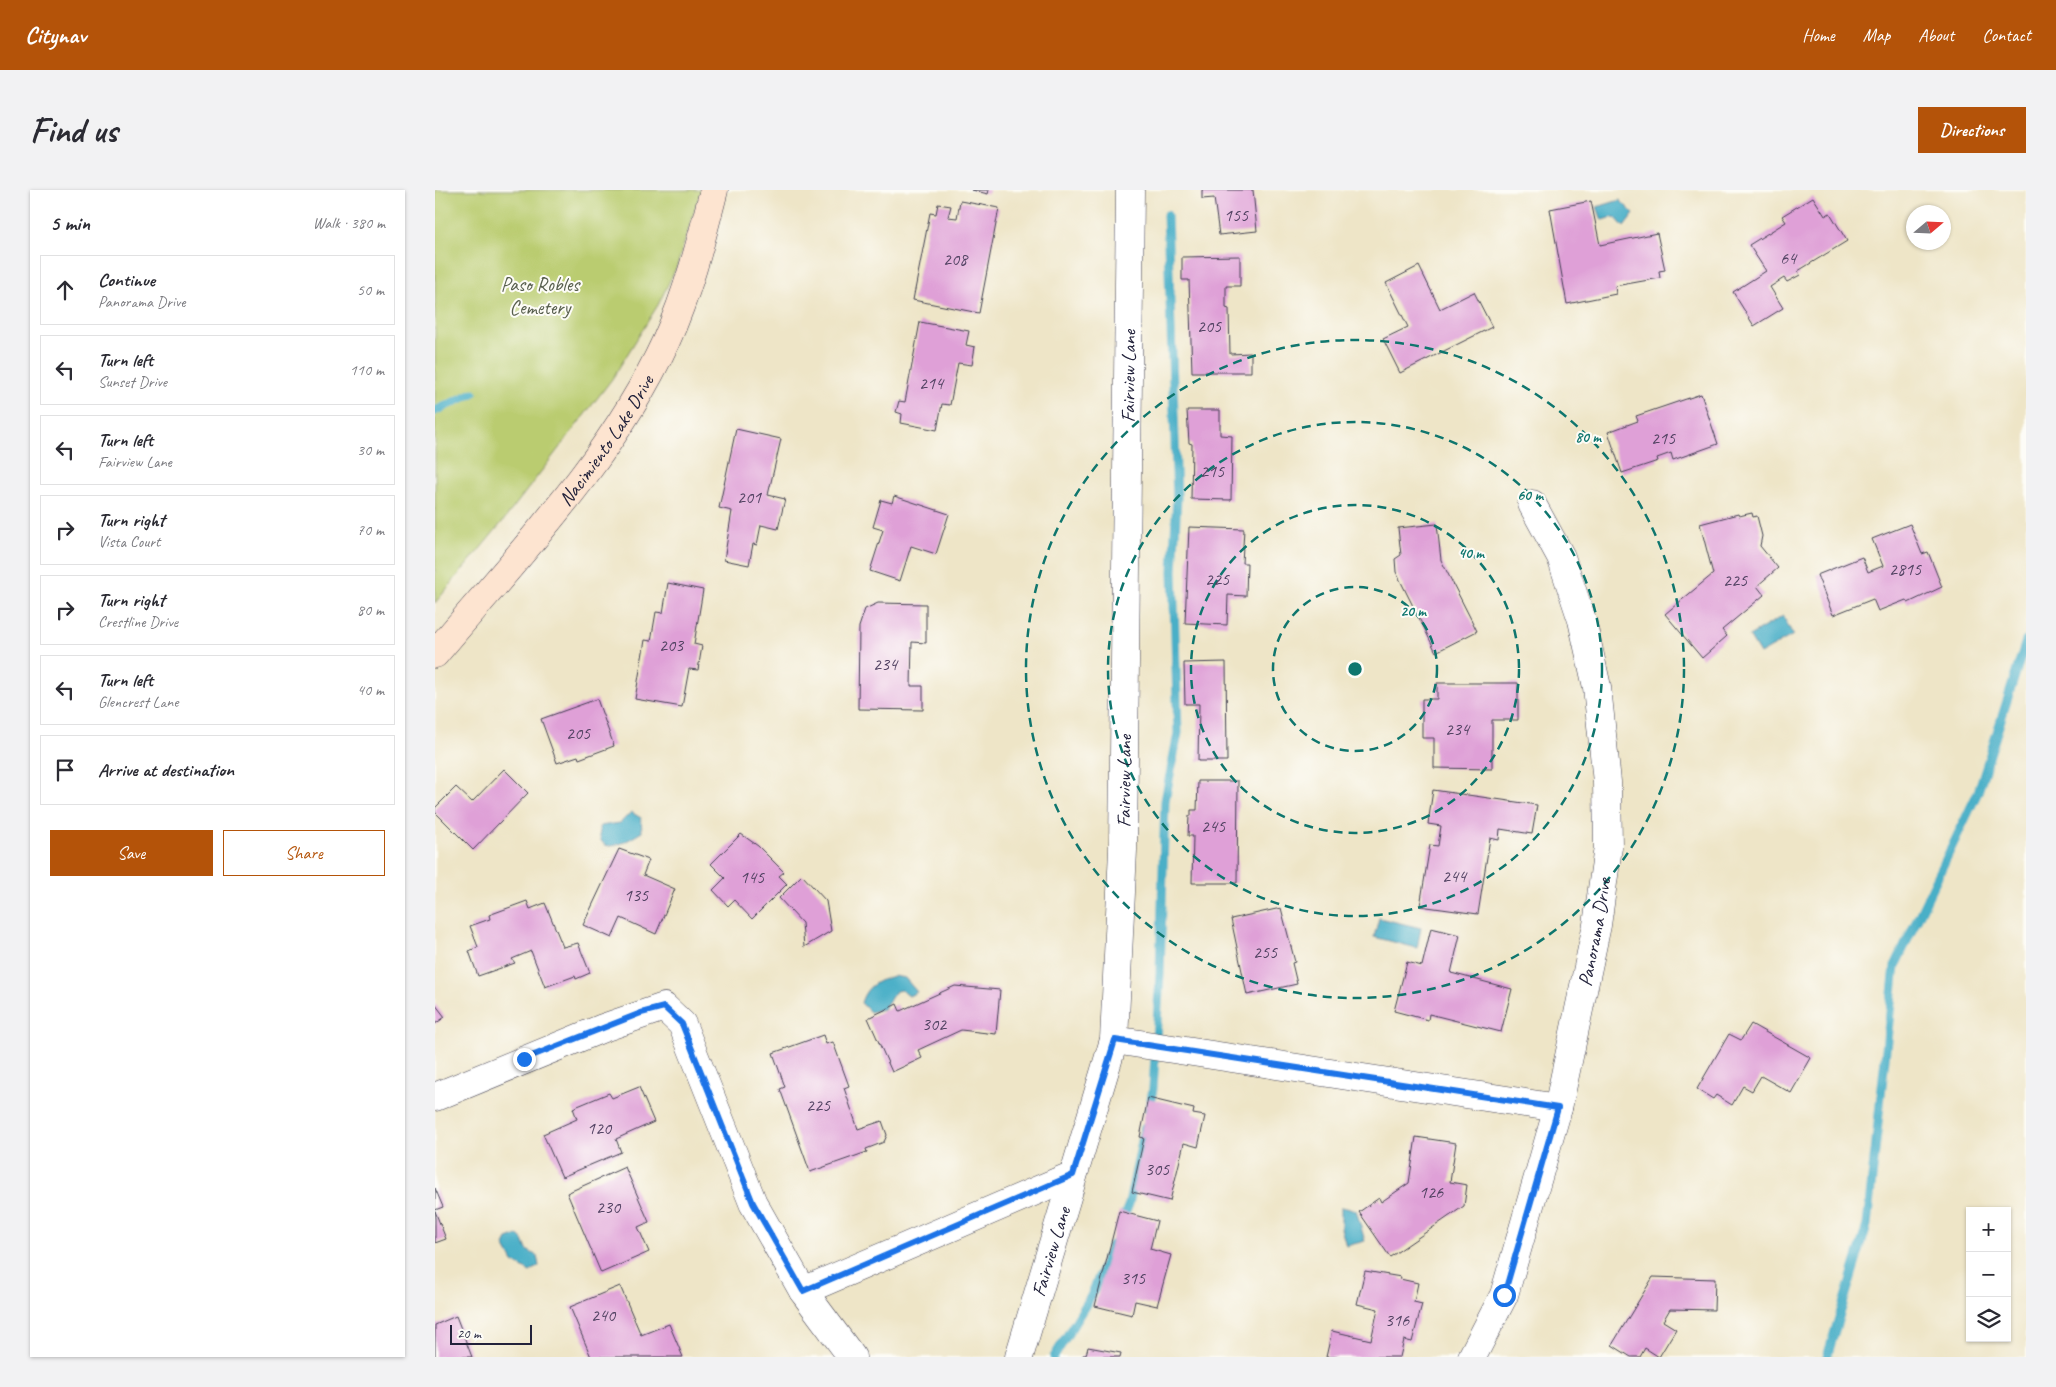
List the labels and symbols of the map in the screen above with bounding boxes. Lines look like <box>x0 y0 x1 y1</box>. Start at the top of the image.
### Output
house number: 155 <box>1224 204 1249 226</box>
north arrow <box>1906 205 1951 250</box>
house number: 64 <box>1780 247 1798 269</box>
house number: 208 <box>943 248 969 270</box>
park label: Paso Robles Cemetery <box>501 272 581 320</box>
house number: 205 <box>1197 315 1222 337</box>
street label: Fairview Lane <box>1115 328 1141 422</box>
street label: Nacimiento Lake Drive <box>553 369 660 511</box>
house number: 214 <box>919 372 945 394</box>
house number: 215 <box>1651 427 1676 449</box>
text: 80 m <box>1575 428 1602 447</box>
house number: 215 <box>1200 460 1225 482</box>
house number: 201 <box>737 486 762 508</box>
text: 60 m <box>1517 486 1544 505</box>
text: 40 m <box>1458 544 1485 563</box>
house number: 2815 <box>1889 558 1922 580</box>
house number: 225 <box>1205 568 1230 590</box>
house number: 225 <box>1723 569 1748 591</box>
text: 20 m <box>1400 602 1427 621</box>
house number: 203 <box>659 634 685 656</box>
house number: 234 <box>873 653 899 675</box>
centre of rings <box>1346 660 1364 678</box>
house number: 234 <box>1445 718 1471 740</box>
house number: 205 <box>566 722 591 744</box>
street label: Fairview Lane <box>1111 733 1137 827</box>
house number: 245 <box>1201 815 1226 837</box>
house number: 244 <box>1442 865 1468 887</box>
house number: 145 <box>740 866 765 888</box>
street label: Panorama Drive <box>1572 875 1616 988</box>
house number: 135 <box>624 884 649 906</box>
house number: 255 <box>1253 941 1278 963</box>
house number: 302 <box>922 1013 948 1035</box>
route end <box>513 1048 536 1071</box>
house number: 225 <box>806 1094 831 1116</box>
house number: 120 <box>587 1117 613 1139</box>
house number: 305 <box>1145 1158 1170 1180</box>
house number: 126 <box>1419 1181 1444 1203</box>
house number: 230 <box>596 1196 622 1218</box>
street label: Fairview Lane <box>1025 1202 1076 1299</box>
house number: 315 <box>1121 1267 1146 1289</box>
route start <box>1493 1284 1516 1307</box>
house number: 240 <box>591 1304 617 1326</box>
house number: 316 <box>1385 1309 1410 1331</box>
scale bar <box>450 1322 533 1345</box>

